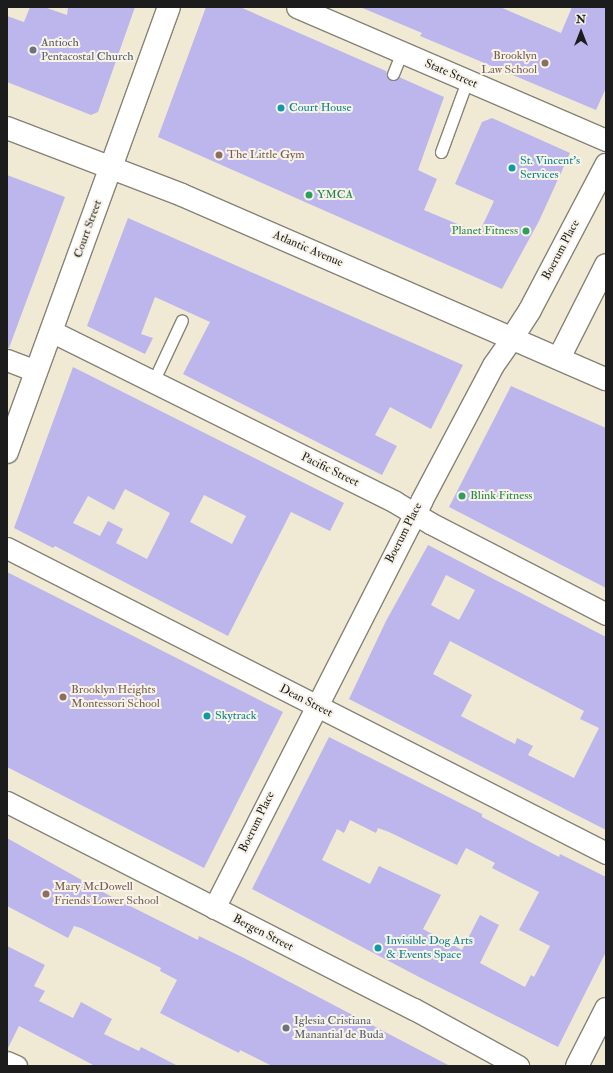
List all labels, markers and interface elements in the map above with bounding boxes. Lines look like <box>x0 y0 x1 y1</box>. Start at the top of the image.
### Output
north arrow <box>561 12 601 52</box>
text: N <box>576 13 586 26</box>
place label: Antioch Pentacostal Church <box>41 36 134 64</box>
marker: Antioch Pentacostal Church <box>28 45 38 55</box>
place label: Brooklyn Law School <box>481 49 537 77</box>
street label: State Street <box>422 56 480 92</box>
marker: Brooklyn Law School <box>540 58 550 68</box>
place label: Court House <box>289 101 351 115</box>
marker: Court House <box>276 103 286 113</box>
place label: The Little Gym <box>227 148 305 162</box>
marker: The Little Gym <box>214 150 224 160</box>
place label: St. Vincent's Services <box>520 154 580 182</box>
marker: St. Vincent's Services <box>507 163 517 173</box>
place label: YMCA <box>317 188 353 202</box>
marker: YMCA <box>304 190 314 200</box>
street label: Court Street <box>71 198 105 260</box>
street label: Boerum Place <box>539 217 583 283</box>
place label: Planet Fitness <box>451 224 518 238</box>
marker: Planet Fitness <box>521 226 531 236</box>
street label: Atlantic Avenue <box>271 228 345 270</box>
street label: Pacific Street <box>299 450 361 490</box>
place label: Blink Fitness <box>470 489 532 503</box>
marker: Blink Fitness <box>457 491 467 501</box>
street label: Boerum Place <box>383 500 425 566</box>
street label: Dean Street <box>277 682 335 720</box>
place label: Brooklyn Heights Montessori School <box>71 683 160 711</box>
marker: Brooklyn Heights Montessori School <box>58 692 68 702</box>
place label: Skytrack <box>215 709 257 723</box>
marker: Skytrack <box>202 711 212 721</box>
street label: Boerum Place <box>236 789 278 855</box>
place label: Mary McDowell Friends Lower School <box>54 880 159 908</box>
marker: Mary McDowell Friends Lower School <box>41 889 51 899</box>
street label: Bergen Street <box>230 912 296 954</box>
place label: Invisible Dog Arts & Events Space <box>386 934 473 962</box>
marker: Invisible Dog Arts & Events Space <box>373 943 383 953</box>
place label: Iglesia Cristiana Manantial de Buda <box>294 1014 384 1042</box>
marker: Iglesia Cristiana Manantial de Buda <box>281 1023 291 1033</box>

